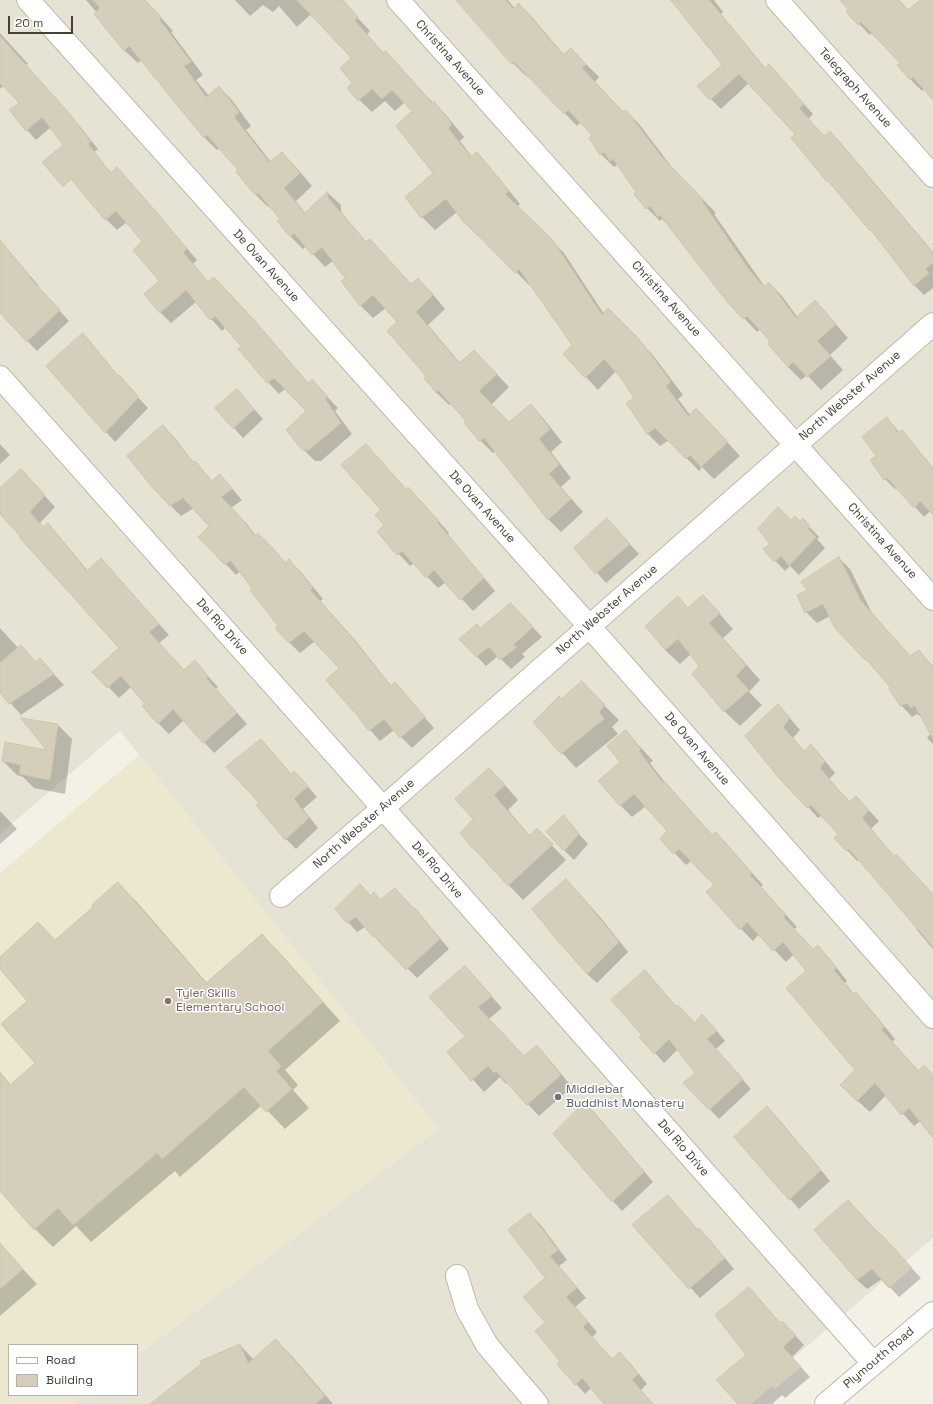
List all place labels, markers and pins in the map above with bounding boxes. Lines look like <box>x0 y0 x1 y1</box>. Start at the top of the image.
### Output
place label: Tyler Skills Elementary School <box>176 987 284 1015</box>
marker: Tyler Skills Elementary School <box>163 996 173 1006</box>
place label: Middlebar Buddhist Monastery <box>566 1083 684 1111</box>
marker: Middlebar Buddhist Monastery <box>553 1092 563 1102</box>

